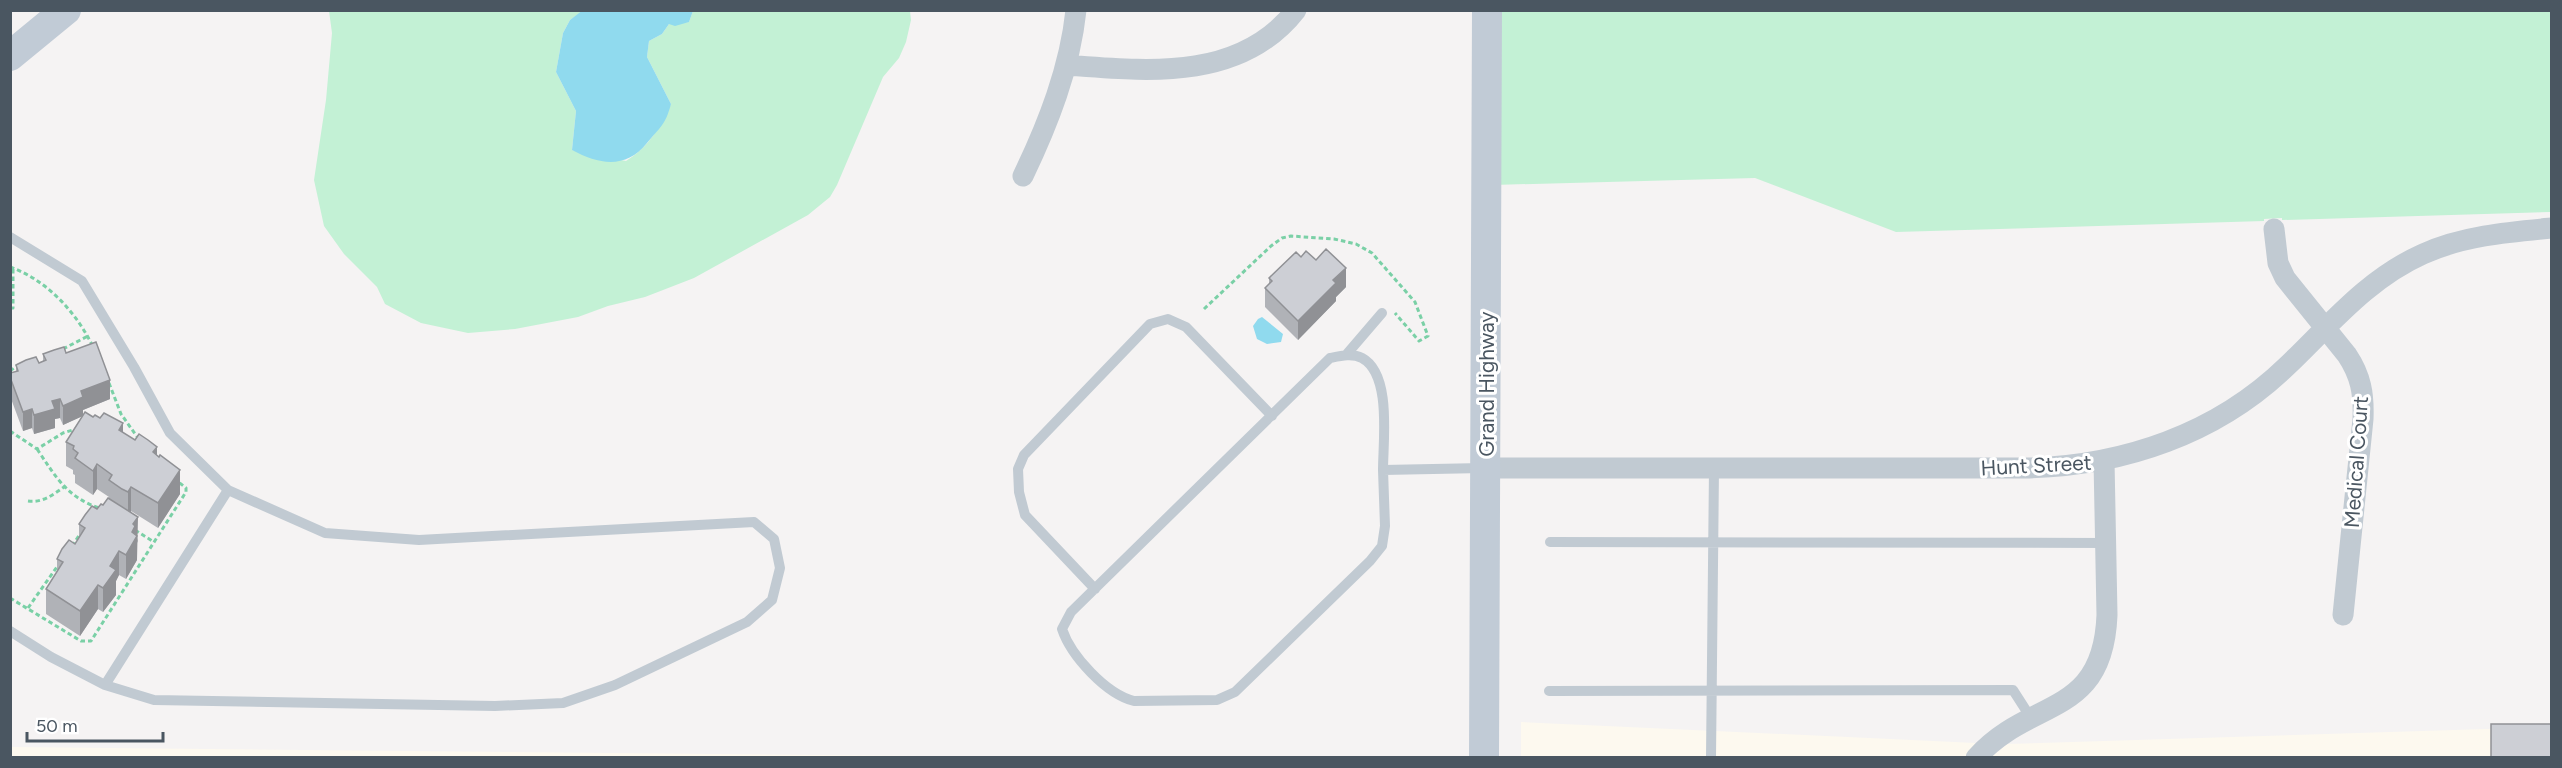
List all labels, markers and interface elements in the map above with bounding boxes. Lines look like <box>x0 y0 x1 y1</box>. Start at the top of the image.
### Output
street label: Grand Highway <box>1474 311 1499 457</box>
street label: Medical Court <box>2339 395 2373 529</box>
street label: Hunt Street <box>1980 450 2092 480</box>
scale bar <box>27 705 164 743</box>
text: 50 m <box>36 715 78 737</box>

